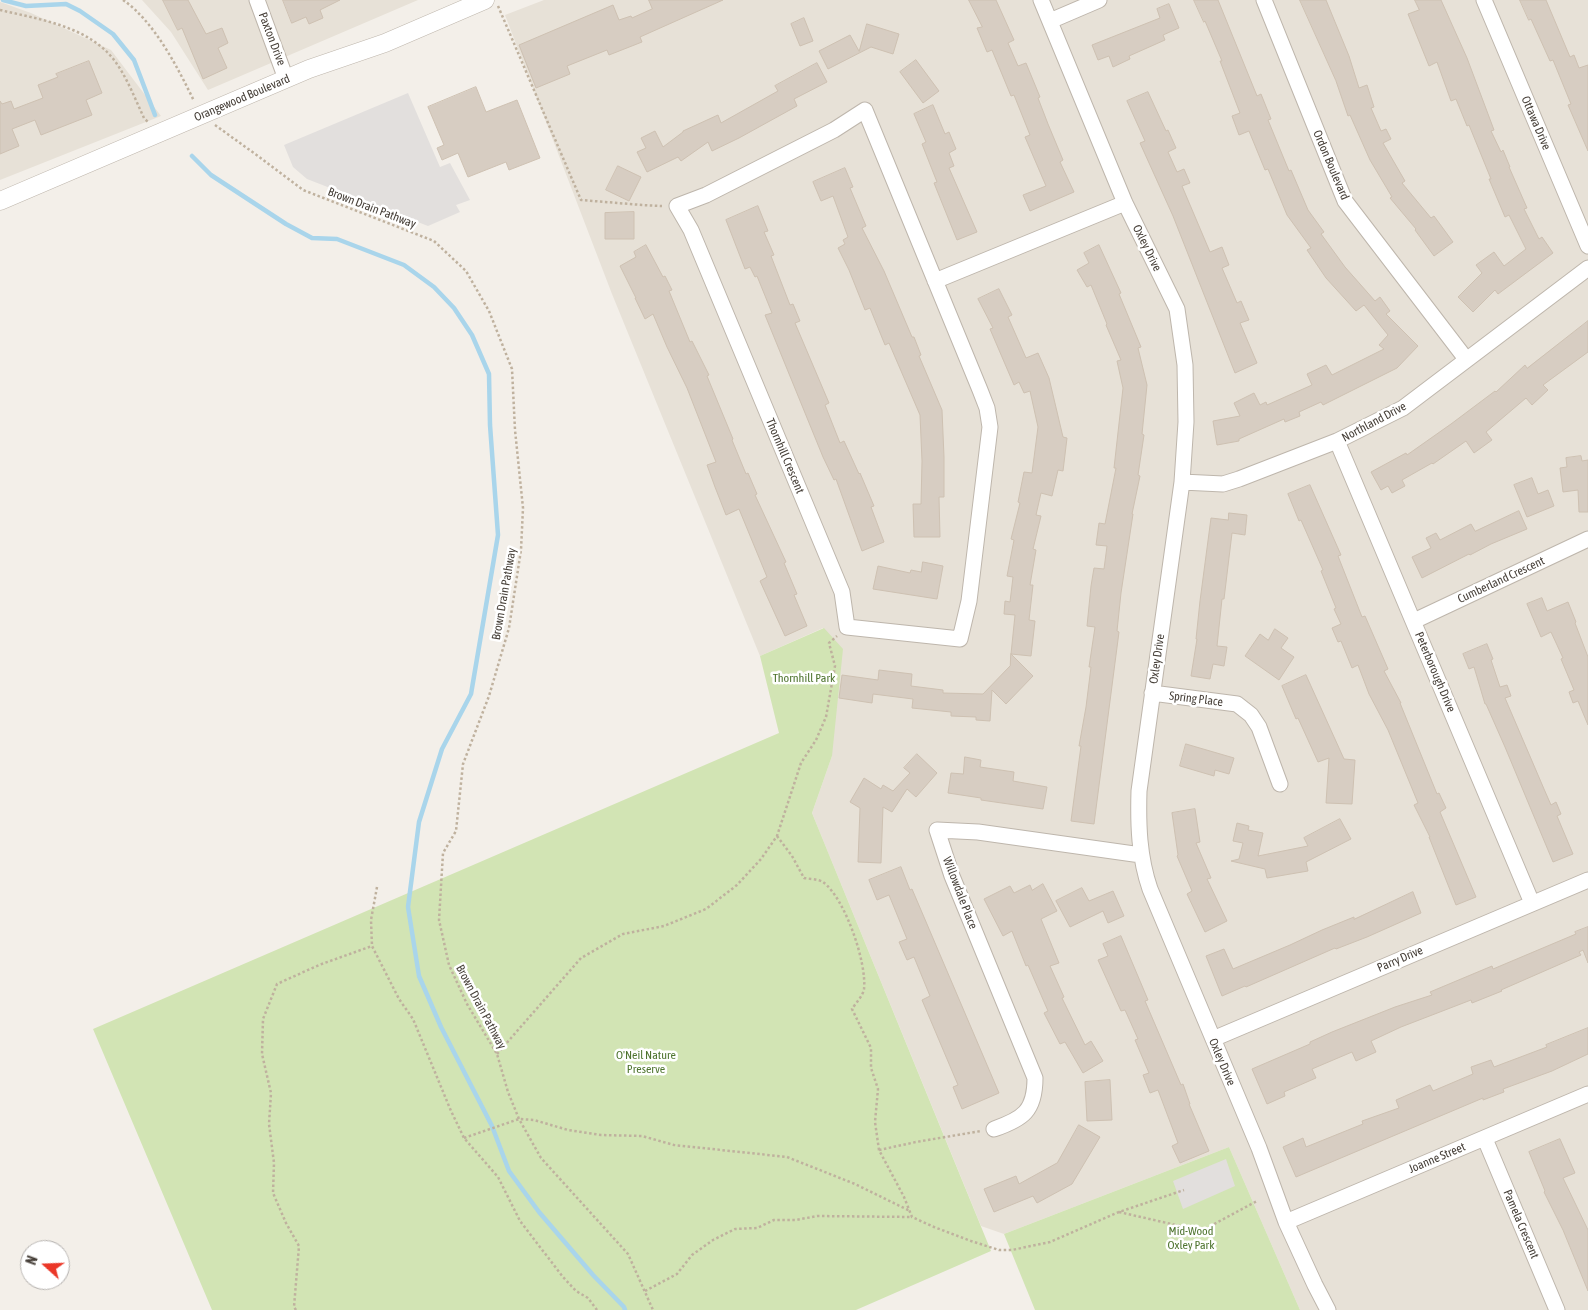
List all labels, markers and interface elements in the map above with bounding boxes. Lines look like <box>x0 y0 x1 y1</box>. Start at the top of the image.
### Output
street label: Paxton Drive <box>255 10 289 68</box>
street label: Orangewood Boulevard <box>192 71 292 125</box>
street label: Ottawa Drive <box>1518 94 1554 152</box>
street label: Ordon Boulevard <box>1310 128 1352 202</box>
street label: Brown Drain Pathway <box>326 185 418 231</box>
street label: Oxley Drive <box>1130 222 1164 274</box>
street label: Northland Drive <box>1339 399 1409 445</box>
street label: Thornhill Crescent <box>763 416 807 496</box>
street label: Brown Drain Pathway <box>489 547 519 641</box>
street label: Cumberland Crescent <box>1455 554 1547 606</box>
street label: Peterborough Drive <box>1412 630 1458 714</box>
street label: Oxley Drive <box>1146 633 1168 685</box>
park label: Thornhill Park <box>773 671 835 685</box>
street label: Spring Place <box>1168 689 1224 709</box>
street label: Willowdale Place <box>940 855 980 931</box>
street label: Parry Drive <box>1375 943 1425 975</box>
street label: Brown Drain Pathway <box>453 962 509 1052</box>
street label: Oxley Drive <box>1206 1036 1238 1088</box>
park label: O'Neil Nature Preserve <box>616 1048 676 1076</box>
street label: Joanne Street <box>1407 1140 1467 1176</box>
street label: Pamela Crescent <box>1500 1187 1542 1261</box>
park label: Mid-Wood Oxley Park <box>1168 1224 1214 1252</box>
north arrow <box>20 1240 70 1290</box>
text: N <box>23 1254 41 1267</box>

